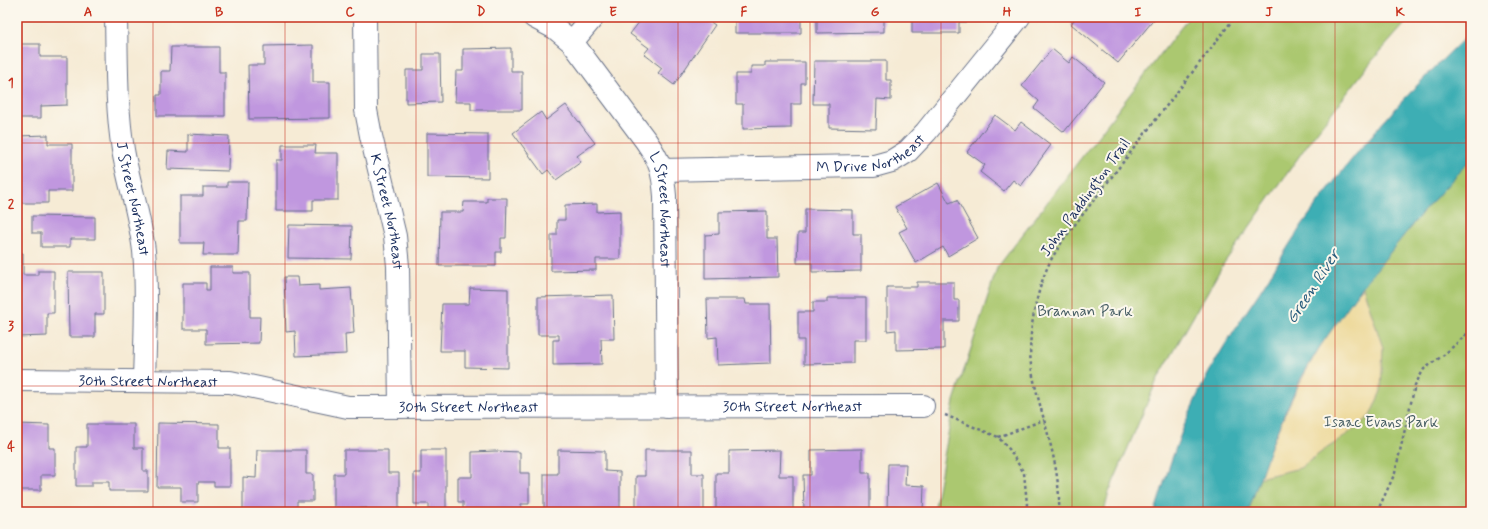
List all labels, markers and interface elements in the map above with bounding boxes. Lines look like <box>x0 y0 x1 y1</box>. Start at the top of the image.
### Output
text: A <box>84 4 92 21</box>
text: B <box>215 4 224 21</box>
text: C <box>345 4 355 21</box>
text: D <box>477 4 486 21</box>
text: E <box>609 4 617 21</box>
text: F <box>741 4 748 21</box>
text: G <box>871 4 880 21</box>
text: H <box>1003 4 1012 21</box>
text: I <box>1135 4 1142 21</box>
text: J <box>1265 4 1273 21</box>
text: K <box>1395 4 1405 21</box>
text: 1 <box>8 75 14 92</box>
street label: M Drive Northeast <box>816 130 930 178</box>
street label: John Paddington Trail <box>1036 134 1136 261</box>
street label: J Street Northeast <box>111 140 154 258</box>
street label: L Street Northeast <box>644 149 675 268</box>
street label: K Street Northeast <box>365 152 407 271</box>
text: 2 <box>8 196 15 213</box>
water label: Green River <box>1282 244 1346 328</box>
park label: Brannan Park <box>1037 302 1133 322</box>
text: 3 <box>8 318 14 335</box>
street label: 30th Street Northeast <box>78 372 219 393</box>
street label: 30th Street Northeast <box>723 397 863 417</box>
street label: 30th Street Northeast <box>399 398 539 418</box>
park label: Isaac Evans Park <box>1324 413 1439 433</box>
text: 4 <box>7 439 15 456</box>

